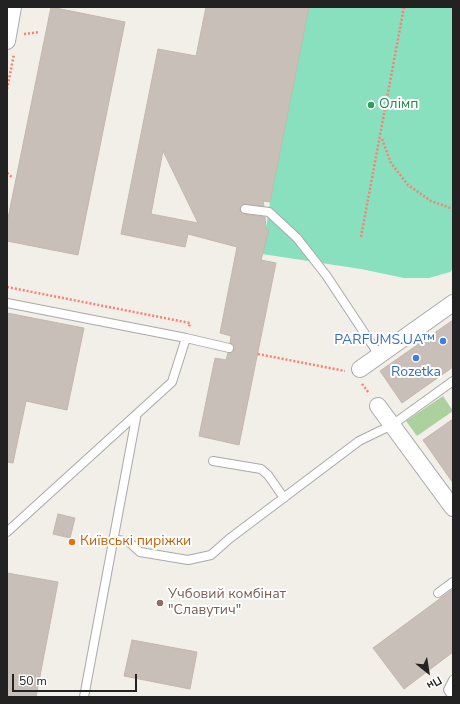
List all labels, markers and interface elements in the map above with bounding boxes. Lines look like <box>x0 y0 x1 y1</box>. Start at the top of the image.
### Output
place label: Олімп <box>379 97 418 113</box>
marker: Олімп <box>366 100 376 110</box>
place label: PARFUMS.UA™ <box>334 333 435 349</box>
marker: PARFUMS.UA™ <box>438 336 448 346</box>
marker: Rozetka <box>411 353 421 363</box>
place label: Rozetka <box>391 365 441 381</box>
place label: Київські пиріжки <box>80 534 191 550</box>
marker: Київські пиріжки <box>67 537 77 547</box>
place label: Учбовий комбінат "Славутич" <box>168 587 286 620</box>
marker: Учбовий комбінат "Славутич" <box>155 598 165 608</box>
north arrow <box>408 652 448 692</box>
scale bar <box>14 666 139 692</box>
text: 50 m <box>19 673 47 689</box>
text: Пн <box>424 673 445 693</box>

